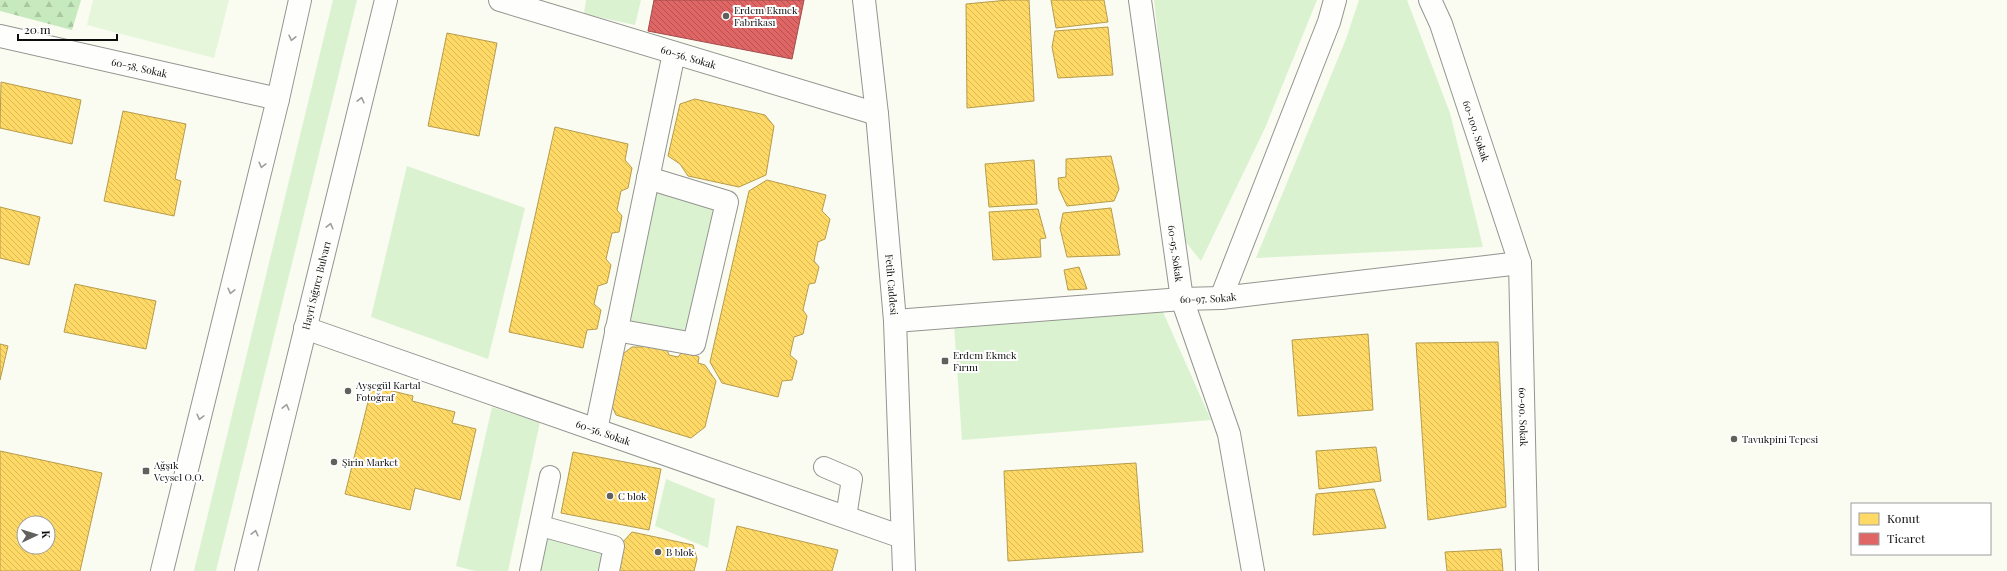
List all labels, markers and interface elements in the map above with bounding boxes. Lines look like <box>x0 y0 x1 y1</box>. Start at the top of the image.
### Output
place label: Erdem Ekmek Fabrikası <box>734 3 798 29</box>
marker: Erdem Ekmek Fabrikası <box>721 11 731 21</box>
scale bar <box>18 16 117 42</box>
text: 20 m <box>24 21 51 37</box>
one-way arrow <box>288 35 296 41</box>
street label: 60-56. Sokak <box>659 42 718 72</box>
street label: 60-58. Sokak <box>110 54 169 81</box>
one-way arrow <box>357 97 365 103</box>
street label: 60-100. Sokak <box>1460 99 1493 164</box>
one-way arrow <box>258 161 267 168</box>
one-way arrow <box>326 223 334 229</box>
street label: 60-95. Sokak <box>1165 224 1187 283</box>
street label: Hayri Sığırcı Bulvarı <box>298 240 334 331</box>
street label: Fetih Caddesi <box>882 253 901 316</box>
one-way arrow <box>227 287 236 294</box>
street label: 60-97. Sokak <box>1180 289 1238 306</box>
place label: Erdem Ekmek Fırını <box>953 348 1017 374</box>
marker: Erdem Ekmek Fırını <box>940 356 950 366</box>
place label: Ayşegül Kartal Fotoğraf <box>355 378 421 404</box>
marker: Ayşegül Kartal Fotoğraf <box>343 386 353 396</box>
street label: 60-90. Sokak <box>1516 387 1531 447</box>
one-way arrow <box>281 404 290 411</box>
one-way arrow <box>196 413 205 420</box>
street label: 60-56. Sokak <box>574 416 633 449</box>
place label: Tavukpini Tepesi <box>1742 432 1818 446</box>
marker: Tavukpini Tepesi <box>1729 434 1739 444</box>
place label: Şirin Market <box>342 455 398 469</box>
marker: Şirin Market <box>329 457 339 467</box>
place label: Ağşık Veysel O.O. <box>153 458 204 484</box>
marker: Ağşık Veysel O.O. <box>141 466 151 476</box>
place label: C blok <box>618 489 647 503</box>
marker: C blok <box>605 491 615 501</box>
legend <box>1851 503 1991 555</box>
text: Konut <box>1887 510 1921 526</box>
north arrow <box>16 515 56 555</box>
text: K <box>39 530 54 539</box>
one-way arrow <box>250 530 259 537</box>
text: Ticaret <box>1887 530 1926 546</box>
place label: B blok <box>666 545 694 559</box>
marker: B blok <box>653 547 663 557</box>

